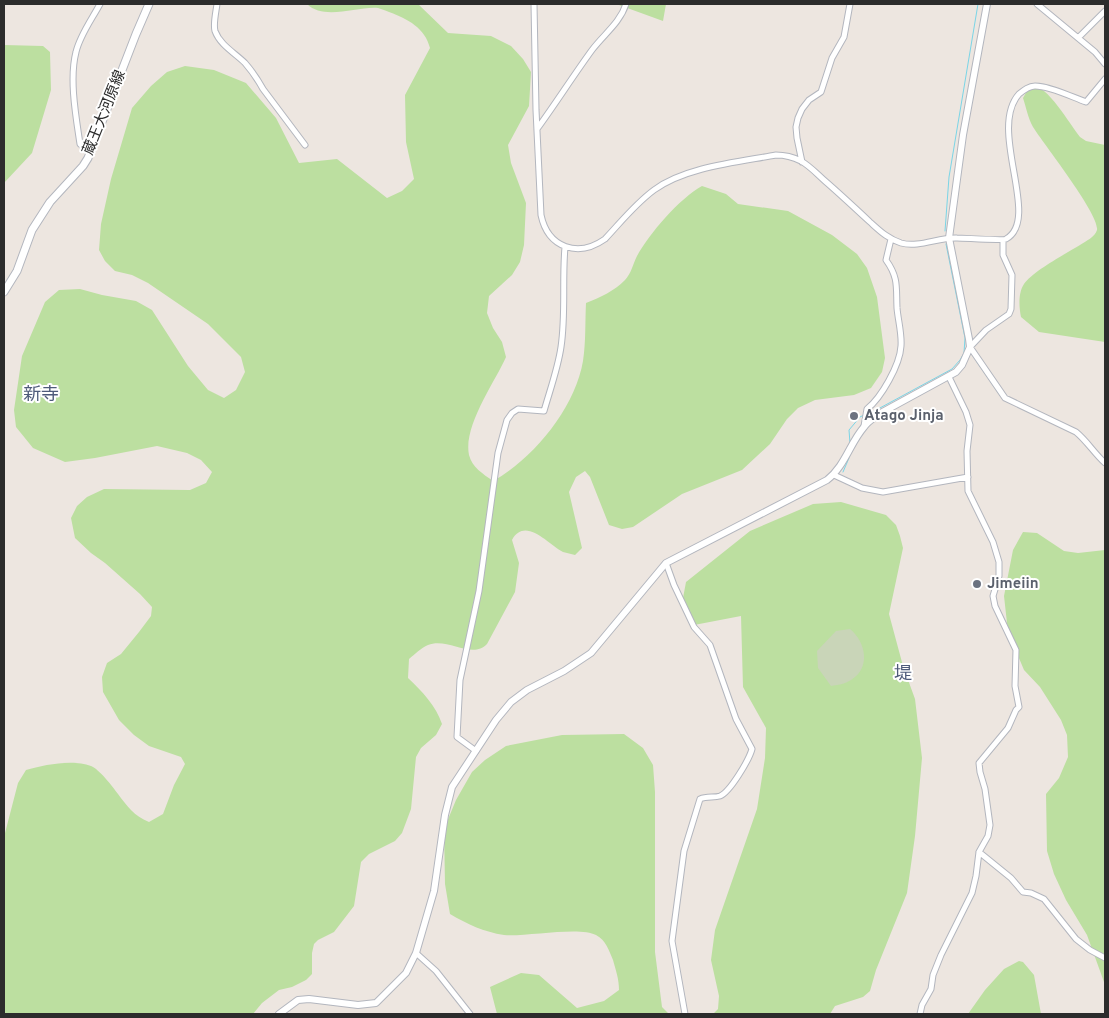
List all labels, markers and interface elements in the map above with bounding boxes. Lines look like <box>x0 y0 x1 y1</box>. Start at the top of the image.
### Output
street label: 蔵王大河原線 <box>79 68 131 158</box>
district label: 新寺 <box>23 384 59 407</box>
place label: Atago Jinja <box>864 407 944 426</box>
marker: Atago Jinja <box>848 410 860 422</box>
place label: Jimeiin <box>987 575 1039 594</box>
marker: Jimeiin <box>971 578 983 590</box>
district label: 堤 <box>894 663 912 686</box>

